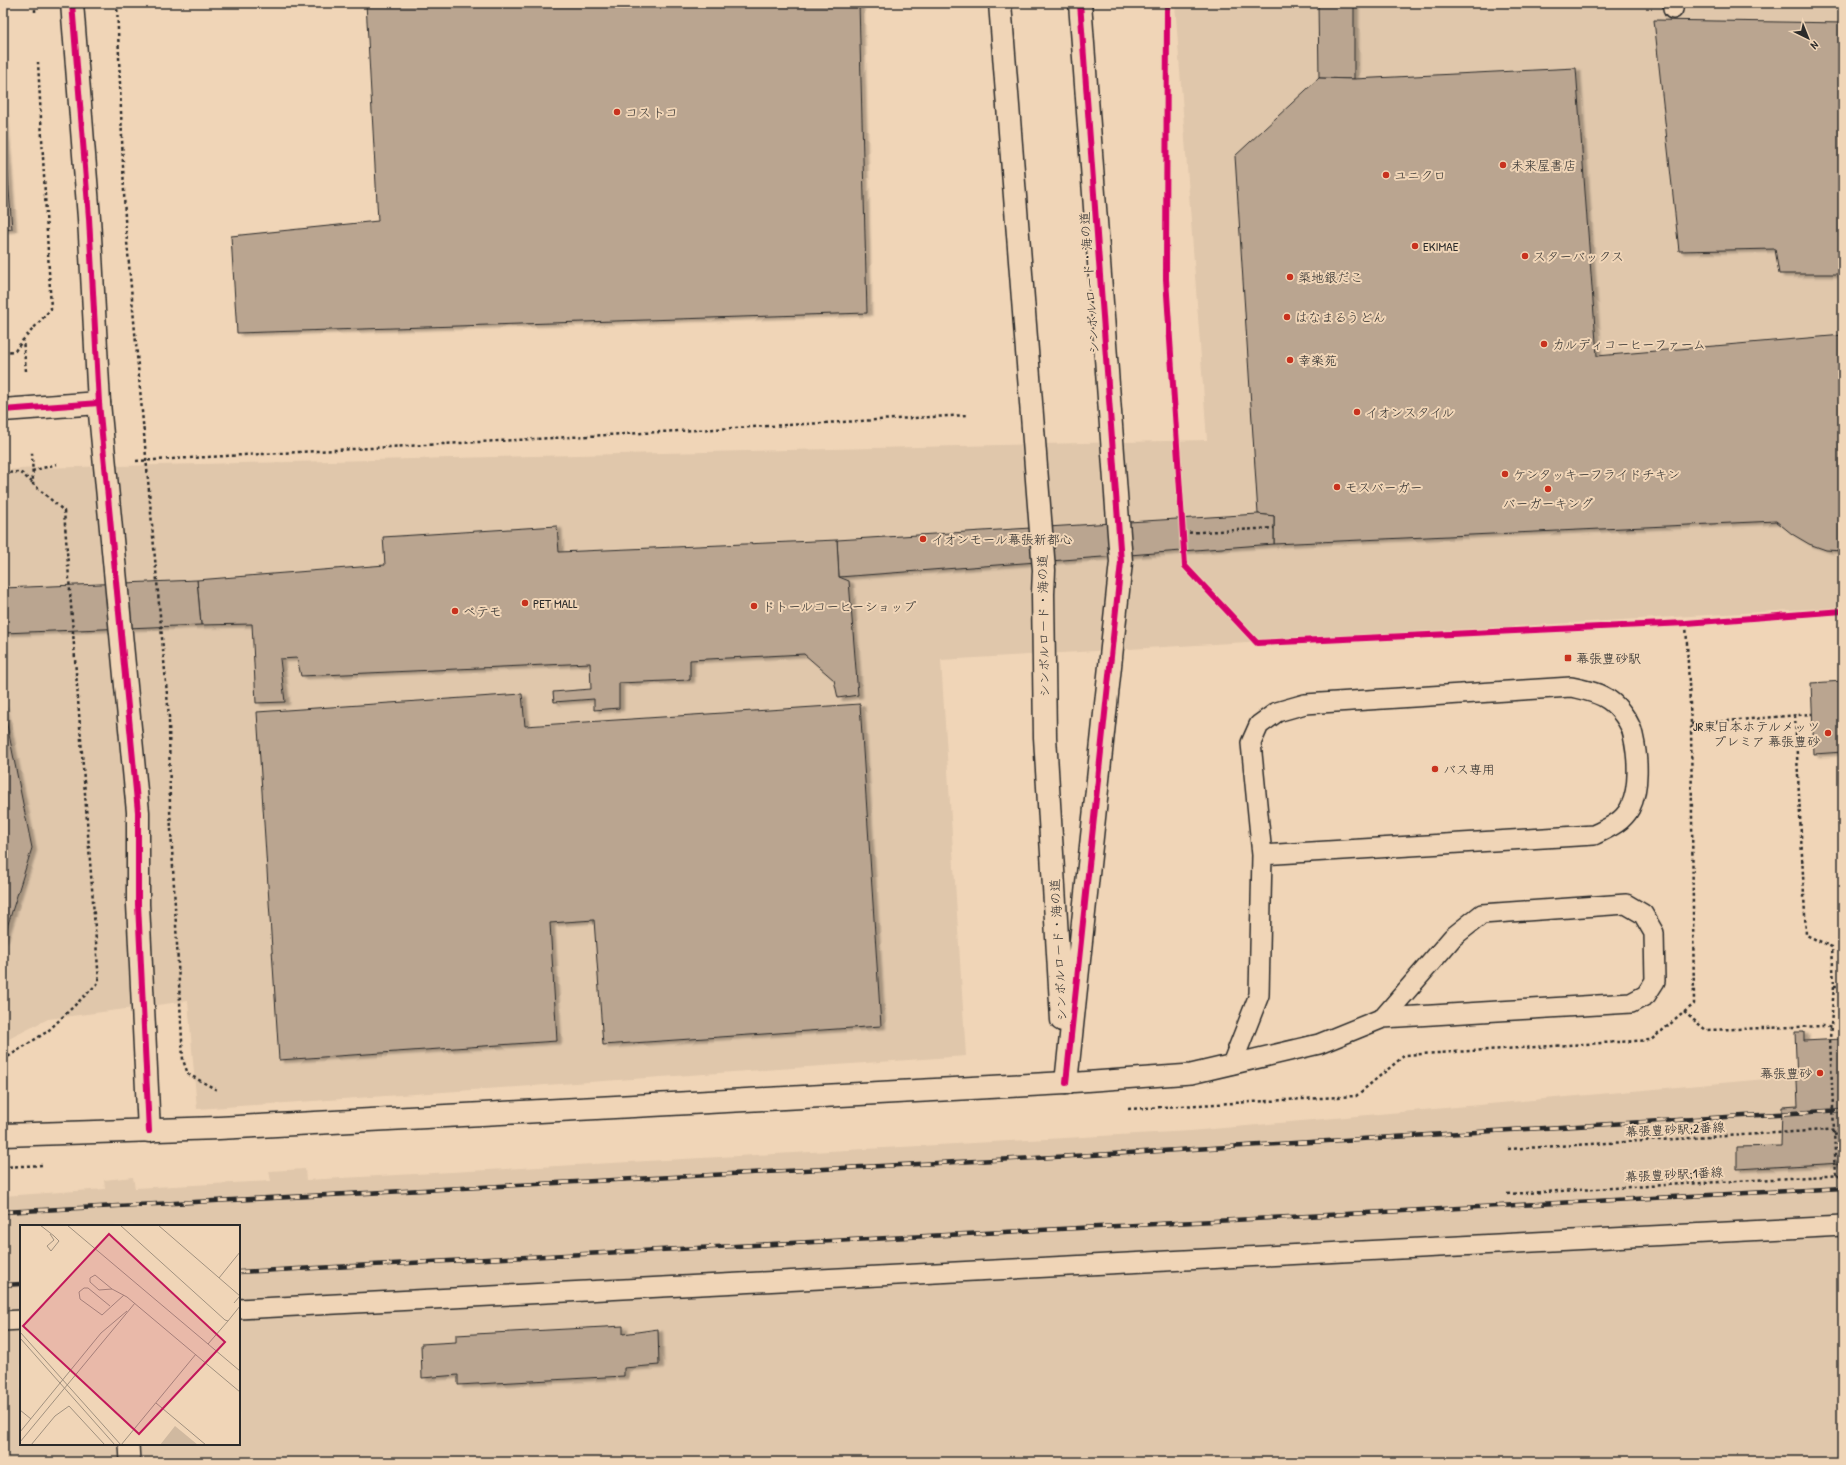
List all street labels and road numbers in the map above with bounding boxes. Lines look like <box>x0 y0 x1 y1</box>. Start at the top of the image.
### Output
street label: シンボルロード・海の道 <box>1075 211 1103 355</box>
street label: シンボルロード・海の道 <box>1033 554 1053 698</box>
street label: シンボルロード・海の道 <box>1045 878 1071 1022</box>
street label: 幕張豊砂駅;2番線 <box>1625 1117 1726 1141</box>
street label: 幕張豊砂駅;1番線 <box>1624 1162 1725 1186</box>

